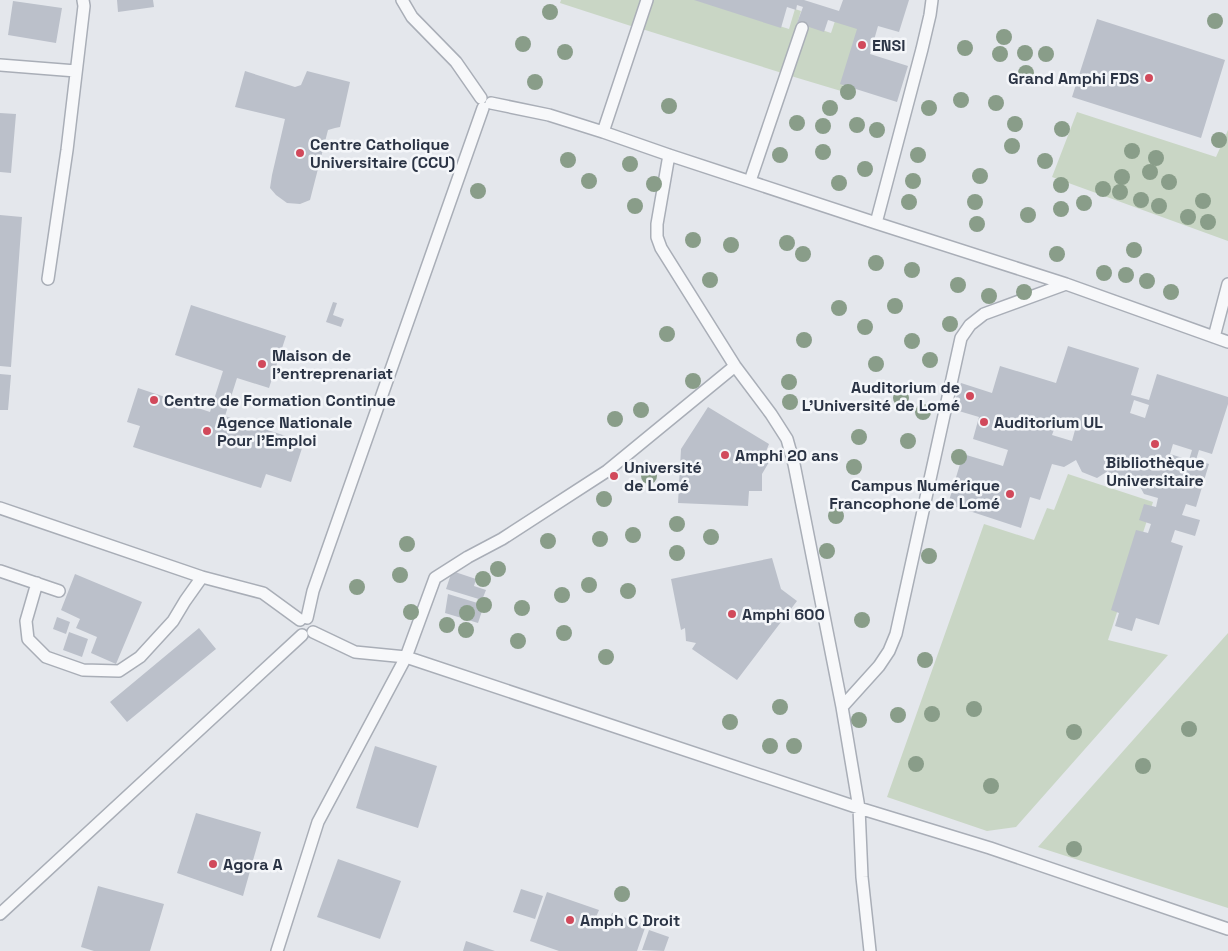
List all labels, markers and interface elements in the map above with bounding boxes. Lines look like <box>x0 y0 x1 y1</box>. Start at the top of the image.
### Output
place label: ENSI <box>872 35 906 56</box>
marker: ENSI <box>856 39 868 51</box>
place label: Grand Amphi FDS <box>1008 68 1139 89</box>
marker: Grand Amphi FDS <box>1143 72 1155 84</box>
place label: Centre Catholique Universitaire (CCU) <box>310 134 455 173</box>
marker: Centre Catholique Universitaire (CCU) <box>294 147 306 159</box>
place label: Maison de l'entreprenariat <box>272 345 393 384</box>
marker: Maison de l'entreprenariat <box>256 358 268 370</box>
place label: Auditorium de L'Université de Lomé <box>802 377 960 416</box>
place label: Centre de Formation Continue <box>164 390 396 411</box>
marker: Auditorium de L'Université de Lomé <box>964 390 976 402</box>
marker: Centre de Formation Continue <box>148 394 160 406</box>
place label: Agence Nationale Pour l'Emploi <box>217 412 352 451</box>
place label: Auditorium UL <box>994 412 1103 433</box>
marker: Auditorium UL <box>978 416 990 428</box>
marker: Agence Nationale Pour l'Emploi <box>201 425 213 437</box>
marker: Bibliothèque Universitaire <box>1149 438 1161 450</box>
place label: Amphi 20 ans <box>735 445 839 466</box>
marker: Amphi 20 ans <box>719 449 731 461</box>
place label: Bibliothèque Universitaire <box>1106 452 1204 491</box>
place label: Université de Lomé <box>624 457 702 496</box>
marker: Université de Lomé <box>608 470 620 482</box>
place label: Campus Numérique Francophone de Lomé <box>829 475 1000 514</box>
marker: Campus Numérique Francophone de Lomé <box>1004 488 1016 500</box>
place label: Amphi 600 <box>742 604 825 625</box>
marker: Amphi 600 <box>726 608 738 620</box>
place label: Agora A <box>223 854 283 875</box>
marker: Agora A <box>207 858 219 870</box>
place label: Amph C Droit <box>580 910 680 931</box>
marker: Amph C Droit <box>564 914 576 926</box>

